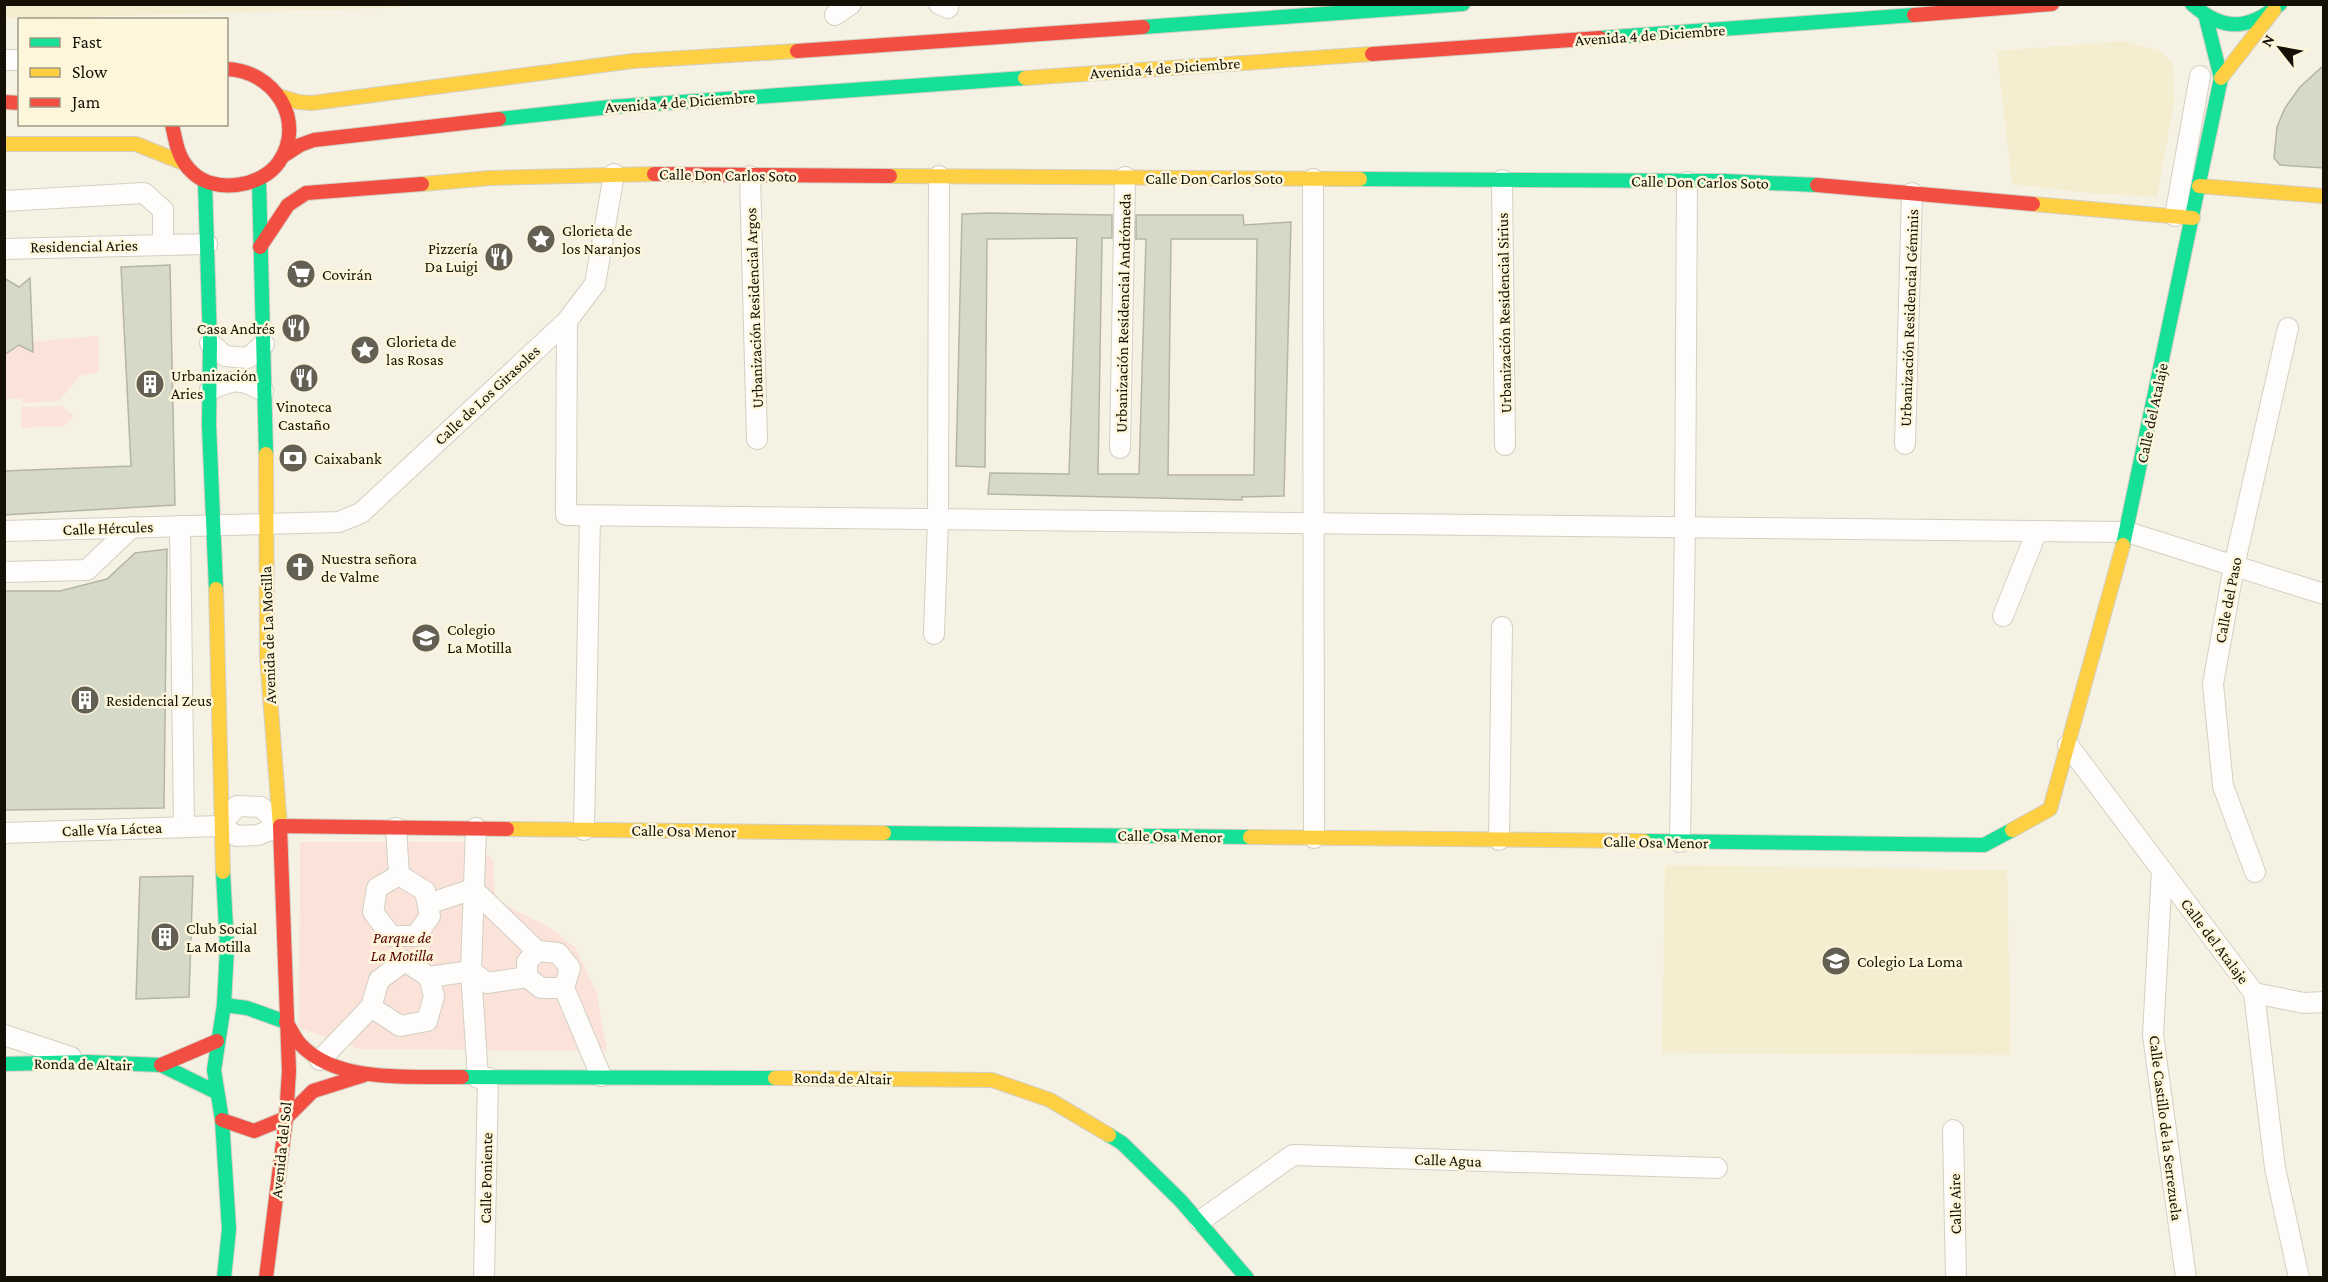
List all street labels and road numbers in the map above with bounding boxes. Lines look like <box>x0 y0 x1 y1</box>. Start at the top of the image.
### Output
street label: Avenida 4 de Diciembre <box>1574 21 1726 49</box>
street label: Avenida 4 de Diciembre <box>1089 54 1241 82</box>
street label: Avenida 4 de Diciembre <box>604 88 756 116</box>
street label: Calle Don Carlos Soto <box>659 165 797 185</box>
street label: Calle Don Carlos Soto <box>1145 170 1283 187</box>
street label: Calle Don Carlos Soto <box>1631 172 1769 192</box>
street label: Urbanización Residencial Andrómeda <box>1112 192 1134 433</box>
street label: Urbanización Residencial Argos <box>742 207 767 409</box>
street label: Urbanización Residencial Géminis <box>1897 209 1921 427</box>
street label: Urbanización Residencial Sirius <box>1494 212 1514 414</box>
street label: Residencial Aries <box>30 237 138 255</box>
street label: Calle de Los Girasoles <box>431 342 543 448</box>
street label: Calle del Atalaje <box>2133 361 2172 465</box>
street label: Calle Hércules <box>62 518 154 538</box>
street label: Calle del Paso <box>2211 555 2245 644</box>
street label: Avenida de La Motilla <box>257 565 279 704</box>
street label: Calle Vía Láctea <box>62 819 163 839</box>
street label: Calle Osa Menor <box>631 822 737 840</box>
street label: Calle Osa Menor <box>1117 827 1223 845</box>
street label: Calle Osa Menor <box>1603 833 1709 851</box>
street label: Calle del Atalaje <box>2177 895 2252 987</box>
street label: Calle Castillo de la Serrezuela <box>2146 1034 2186 1222</box>
street label: Ronda de Altair <box>34 1055 133 1073</box>
street label: Ronda de Altair <box>794 1069 893 1087</box>
street label: Avenida del Sol <box>267 1101 295 1199</box>
street label: Calle Poniente <box>477 1132 495 1224</box>
street label: Calle Agua <box>1414 1150 1483 1171</box>
street label: Calle Aire <box>1946 1173 1964 1235</box>

